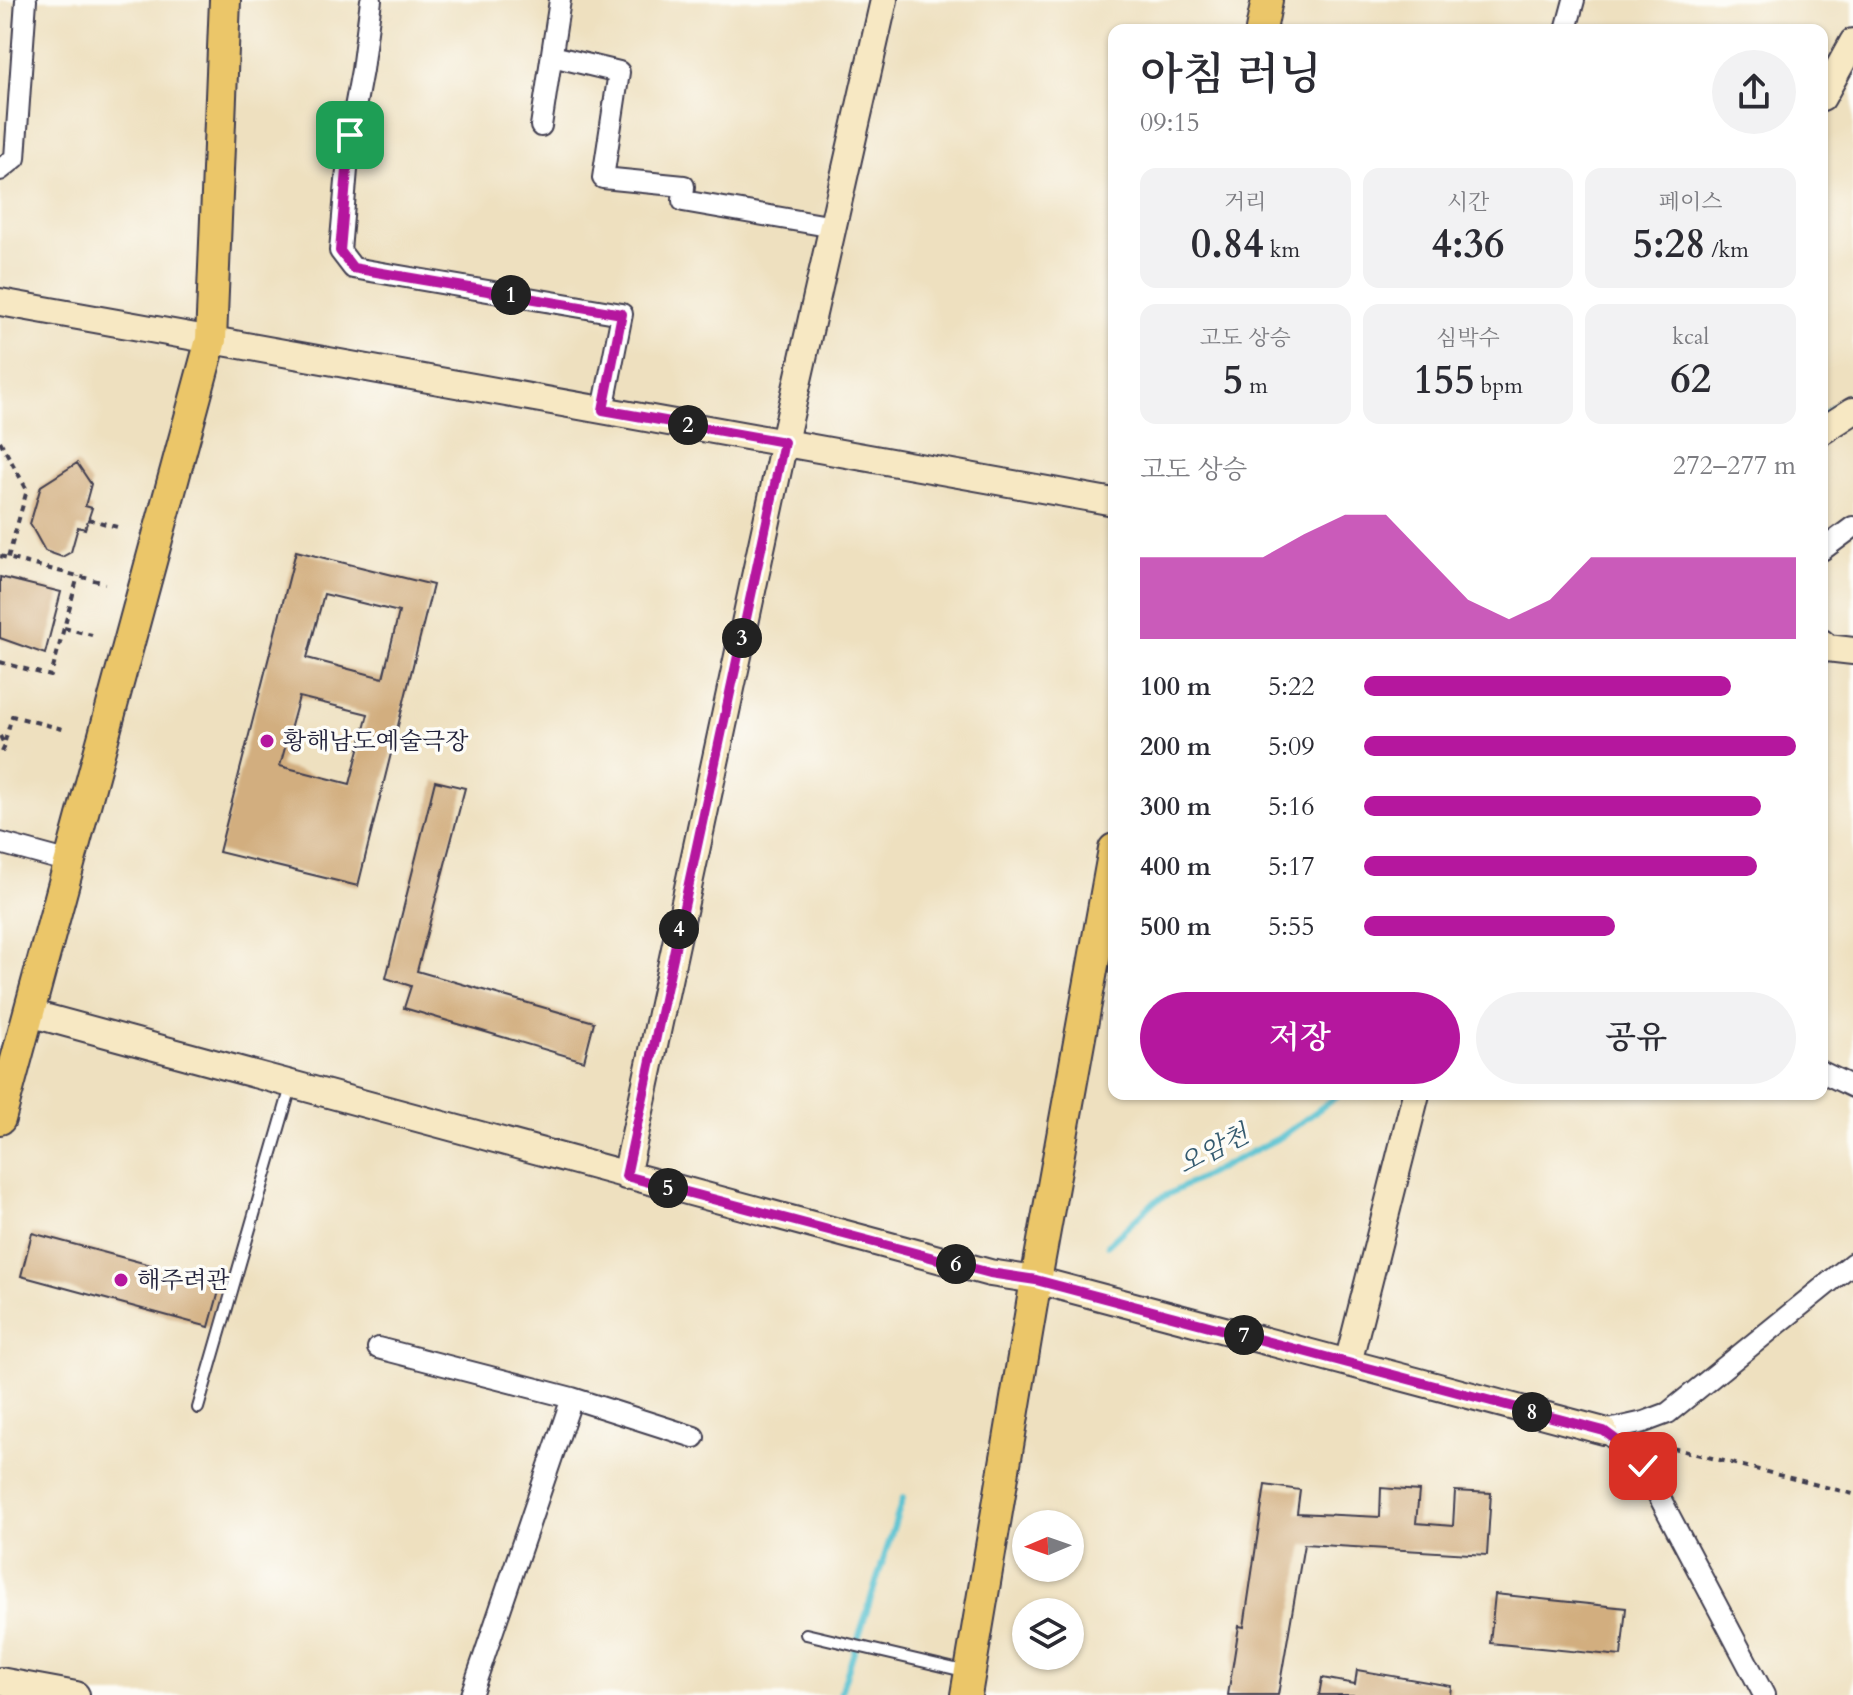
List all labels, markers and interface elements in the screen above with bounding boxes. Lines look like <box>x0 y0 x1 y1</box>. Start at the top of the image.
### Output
text: 아침 러닝 <box>1140 45 1322 105</box>
button: share <box>1712 50 1796 134</box>
pin <box>316 101 384 169</box>
text: 09:15 <box>1140 105 1200 140</box>
icon: arrive <box>328 113 372 157</box>
text: 거리 <box>1224 187 1267 217</box>
text: 시간 <box>1447 187 1489 217</box>
text: 페이스 <box>1659 187 1723 217</box>
text: 0.84 <box>1191 217 1264 272</box>
text: 4:36 <box>1431 217 1505 272</box>
text: 5:28 <box>1632 217 1705 272</box>
text: km <box>1264 235 1300 265</box>
text: /km <box>1705 235 1749 265</box>
pin: 1 <box>491 275 531 315</box>
text: 1 <box>505 280 517 310</box>
text: kcal <box>1672 322 1709 352</box>
text: 고도 상승 <box>1200 323 1291 353</box>
text: 심박수 <box>1436 323 1500 353</box>
text: 62 <box>1670 352 1711 407</box>
text: 5 <box>1223 353 1243 408</box>
text: 155 <box>1413 353 1475 408</box>
text: m <box>1243 371 1268 401</box>
text: bpm <box>1475 371 1523 401</box>
pin: 2 <box>668 405 708 445</box>
text: 2 <box>682 410 694 440</box>
text: 272–277 m <box>1673 448 1796 483</box>
text: 고도 상승 <box>1140 452 1247 487</box>
pin: 3 <box>722 618 762 658</box>
text: 3 <box>736 623 748 653</box>
text: 100 m <box>1140 669 1211 704</box>
text: 5:22 <box>1268 669 1315 704</box>
place label: 황해남도예술극장 <box>283 725 469 758</box>
text: 200 m <box>1140 729 1211 764</box>
text: 5:09 <box>1268 729 1315 764</box>
marker: 황해남도예술극장 <box>258 732 276 750</box>
text: 300 m <box>1140 789 1211 824</box>
text: 5:16 <box>1268 789 1315 824</box>
text: 400 m <box>1140 849 1211 884</box>
text: 5:17 <box>1268 849 1315 884</box>
pin: 4 <box>659 909 699 949</box>
text: 500 m <box>1140 909 1211 944</box>
text: 5:55 <box>1268 909 1315 944</box>
text: 4 <box>673 914 685 944</box>
button: 저장 <box>1140 992 1460 1084</box>
button: 공유 <box>1476 992 1796 1084</box>
water label: 오암천 <box>1172 1116 1256 1182</box>
pin: 5 <box>648 1168 688 1208</box>
text: 5 <box>662 1173 674 1203</box>
pin: 6 <box>936 1244 976 1284</box>
text: 6 <box>950 1249 962 1279</box>
place label: 해주려관 <box>137 1264 230 1297</box>
marker: 해주려관 <box>112 1271 130 1289</box>
pin: 7 <box>1224 1315 1264 1355</box>
text: 7 <box>1238 1320 1250 1350</box>
pin: 8 <box>1512 1392 1552 1432</box>
text: 8 <box>1526 1397 1538 1427</box>
pin <box>1609 1432 1677 1500</box>
icon: check <box>1621 1444 1665 1488</box>
north arrow <box>1012 1510 1084 1582</box>
map controls <box>1012 1510 1084 1670</box>
button: layers <box>1012 1598 1084 1670</box>

